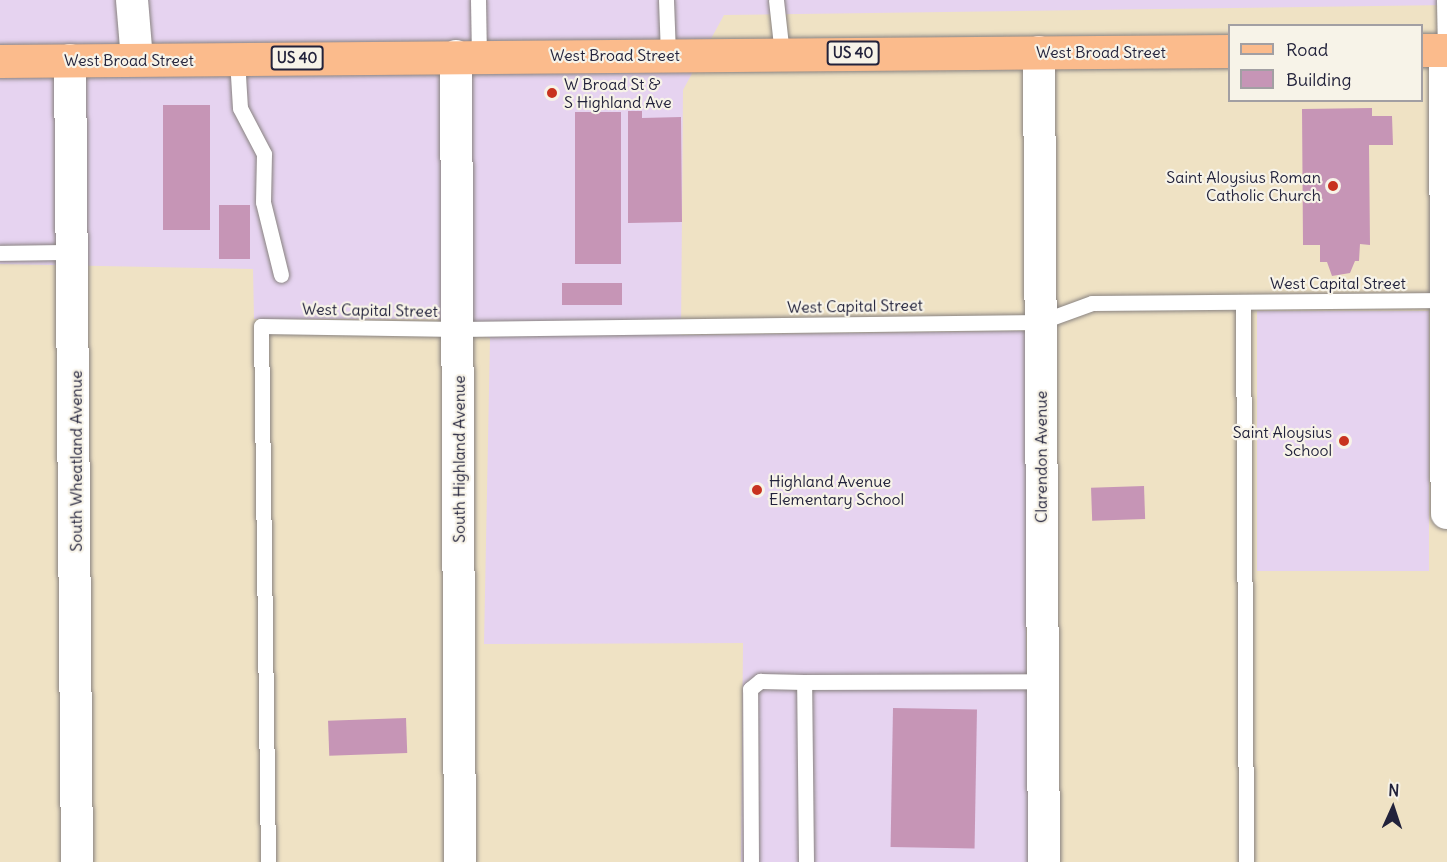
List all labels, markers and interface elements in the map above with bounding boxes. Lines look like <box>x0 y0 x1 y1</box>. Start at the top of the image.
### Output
legend <box>1228 24 1423 102</box>
text: Road <box>1286 38 1328 61</box>
road number: US 40 <box>826 41 880 65</box>
street label: West Broad Street <box>1036 42 1166 62</box>
street label: West Broad Street <box>550 45 680 65</box>
road number: US 40 <box>270 46 324 70</box>
street label: West Broad Street <box>64 50 194 70</box>
text: Building <box>1286 68 1351 91</box>
place label: W Broad St & S Highland Ave <box>564 74 672 112</box>
marker: W Broad St & S Highland Ave <box>545 86 559 100</box>
place label: Saint Aloysius Roman Catholic Church <box>1166 167 1321 205</box>
marker: Saint Aloysius Roman Catholic Church <box>1326 179 1340 193</box>
street label: West Capital Street <box>1270 273 1406 293</box>
street label: West Capital Street <box>787 295 923 317</box>
street label: West Capital Street <box>302 299 438 321</box>
street label: South Wheatland Avenue <box>66 370 86 552</box>
street label: South Highland Avenue <box>449 375 469 543</box>
street label: Clarendon Avenue <box>1031 391 1051 523</box>
place label: Saint Aloysius School <box>1233 422 1332 460</box>
marker: Saint Aloysius School <box>1337 434 1351 448</box>
place label: Highland Avenue Elementary School <box>769 471 904 509</box>
marker: Highland Avenue Elementary School <box>750 483 764 497</box>
north arrow <box>1363 778 1423 838</box>
text: N <box>1388 780 1400 800</box>

